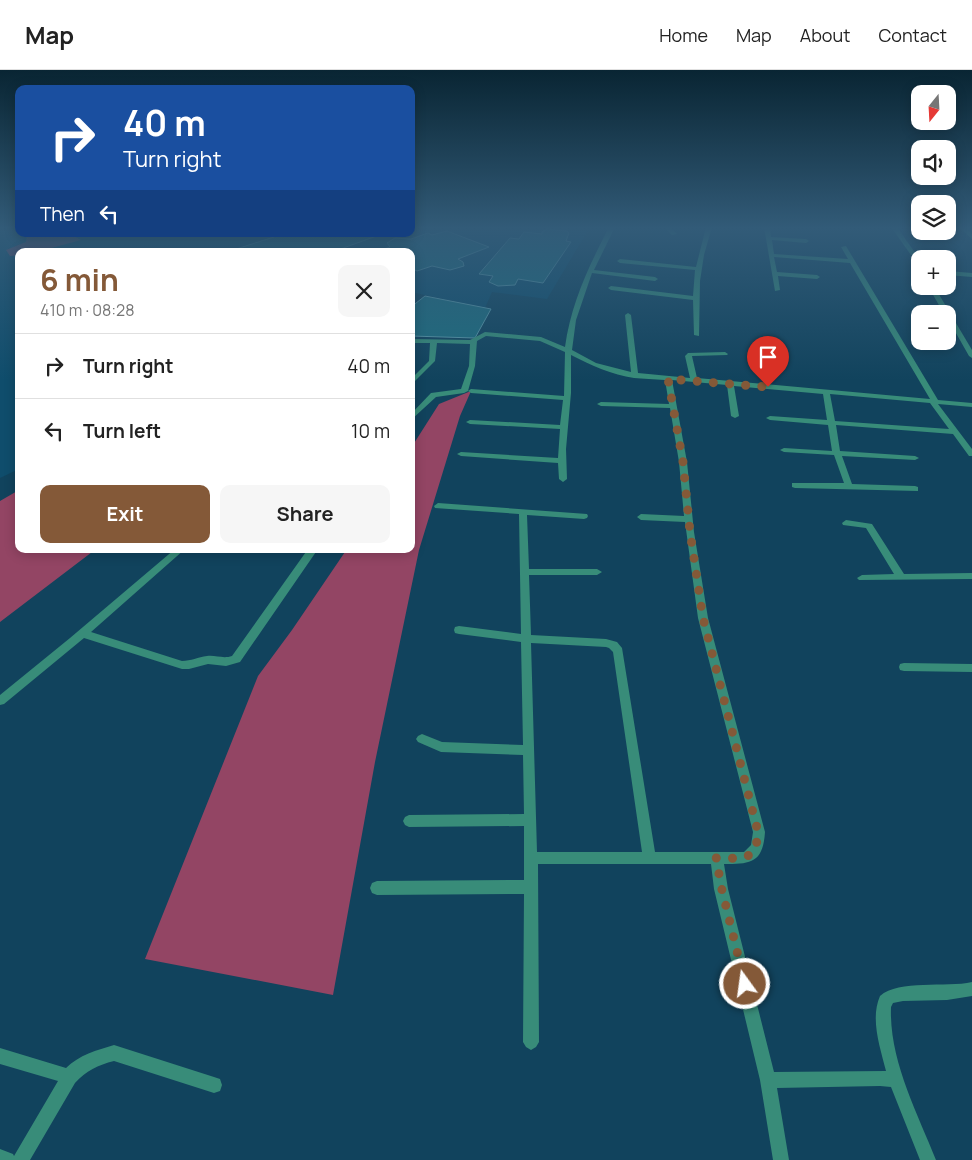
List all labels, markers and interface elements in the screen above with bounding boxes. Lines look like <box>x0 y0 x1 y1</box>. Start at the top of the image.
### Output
text: Map <box>25 18 74 51</box>
text: Home <box>659 23 708 47</box>
text: Map <box>736 23 772 47</box>
text: About <box>800 23 850 47</box>
text: Contact <box>878 23 947 47</box>
north arrow <box>911 85 956 130</box>
map controls <box>911 85 956 350</box>
text: 40 m <box>123 99 206 147</box>
icon: right <box>40 105 105 170</box>
button: sound <box>911 140 956 185</box>
text: Turn right <box>123 144 221 174</box>
button: layers <box>911 195 956 240</box>
icon: left <box>95 200 123 228</box>
text: Then <box>40 201 85 227</box>
button: + <box>911 250 956 295</box>
text: 6 min <box>40 259 119 300</box>
button: close <box>338 265 390 317</box>
text: 410 m · 08:28 <box>40 299 134 321</box>
button: − <box>911 305 956 350</box>
pin <box>747 336 789 387</box>
icon: arrive <box>754 343 782 371</box>
icon: right <box>40 352 68 380</box>
text: Turn right <box>83 353 173 379</box>
text: 40 m <box>347 353 390 379</box>
icon: left <box>40 417 68 445</box>
text: Turn left <box>83 418 161 444</box>
text: 10 m <box>351 418 390 444</box>
button: Exit <box>40 485 210 543</box>
button: Share <box>220 485 390 543</box>
position arrow <box>718 957 770 1009</box>

